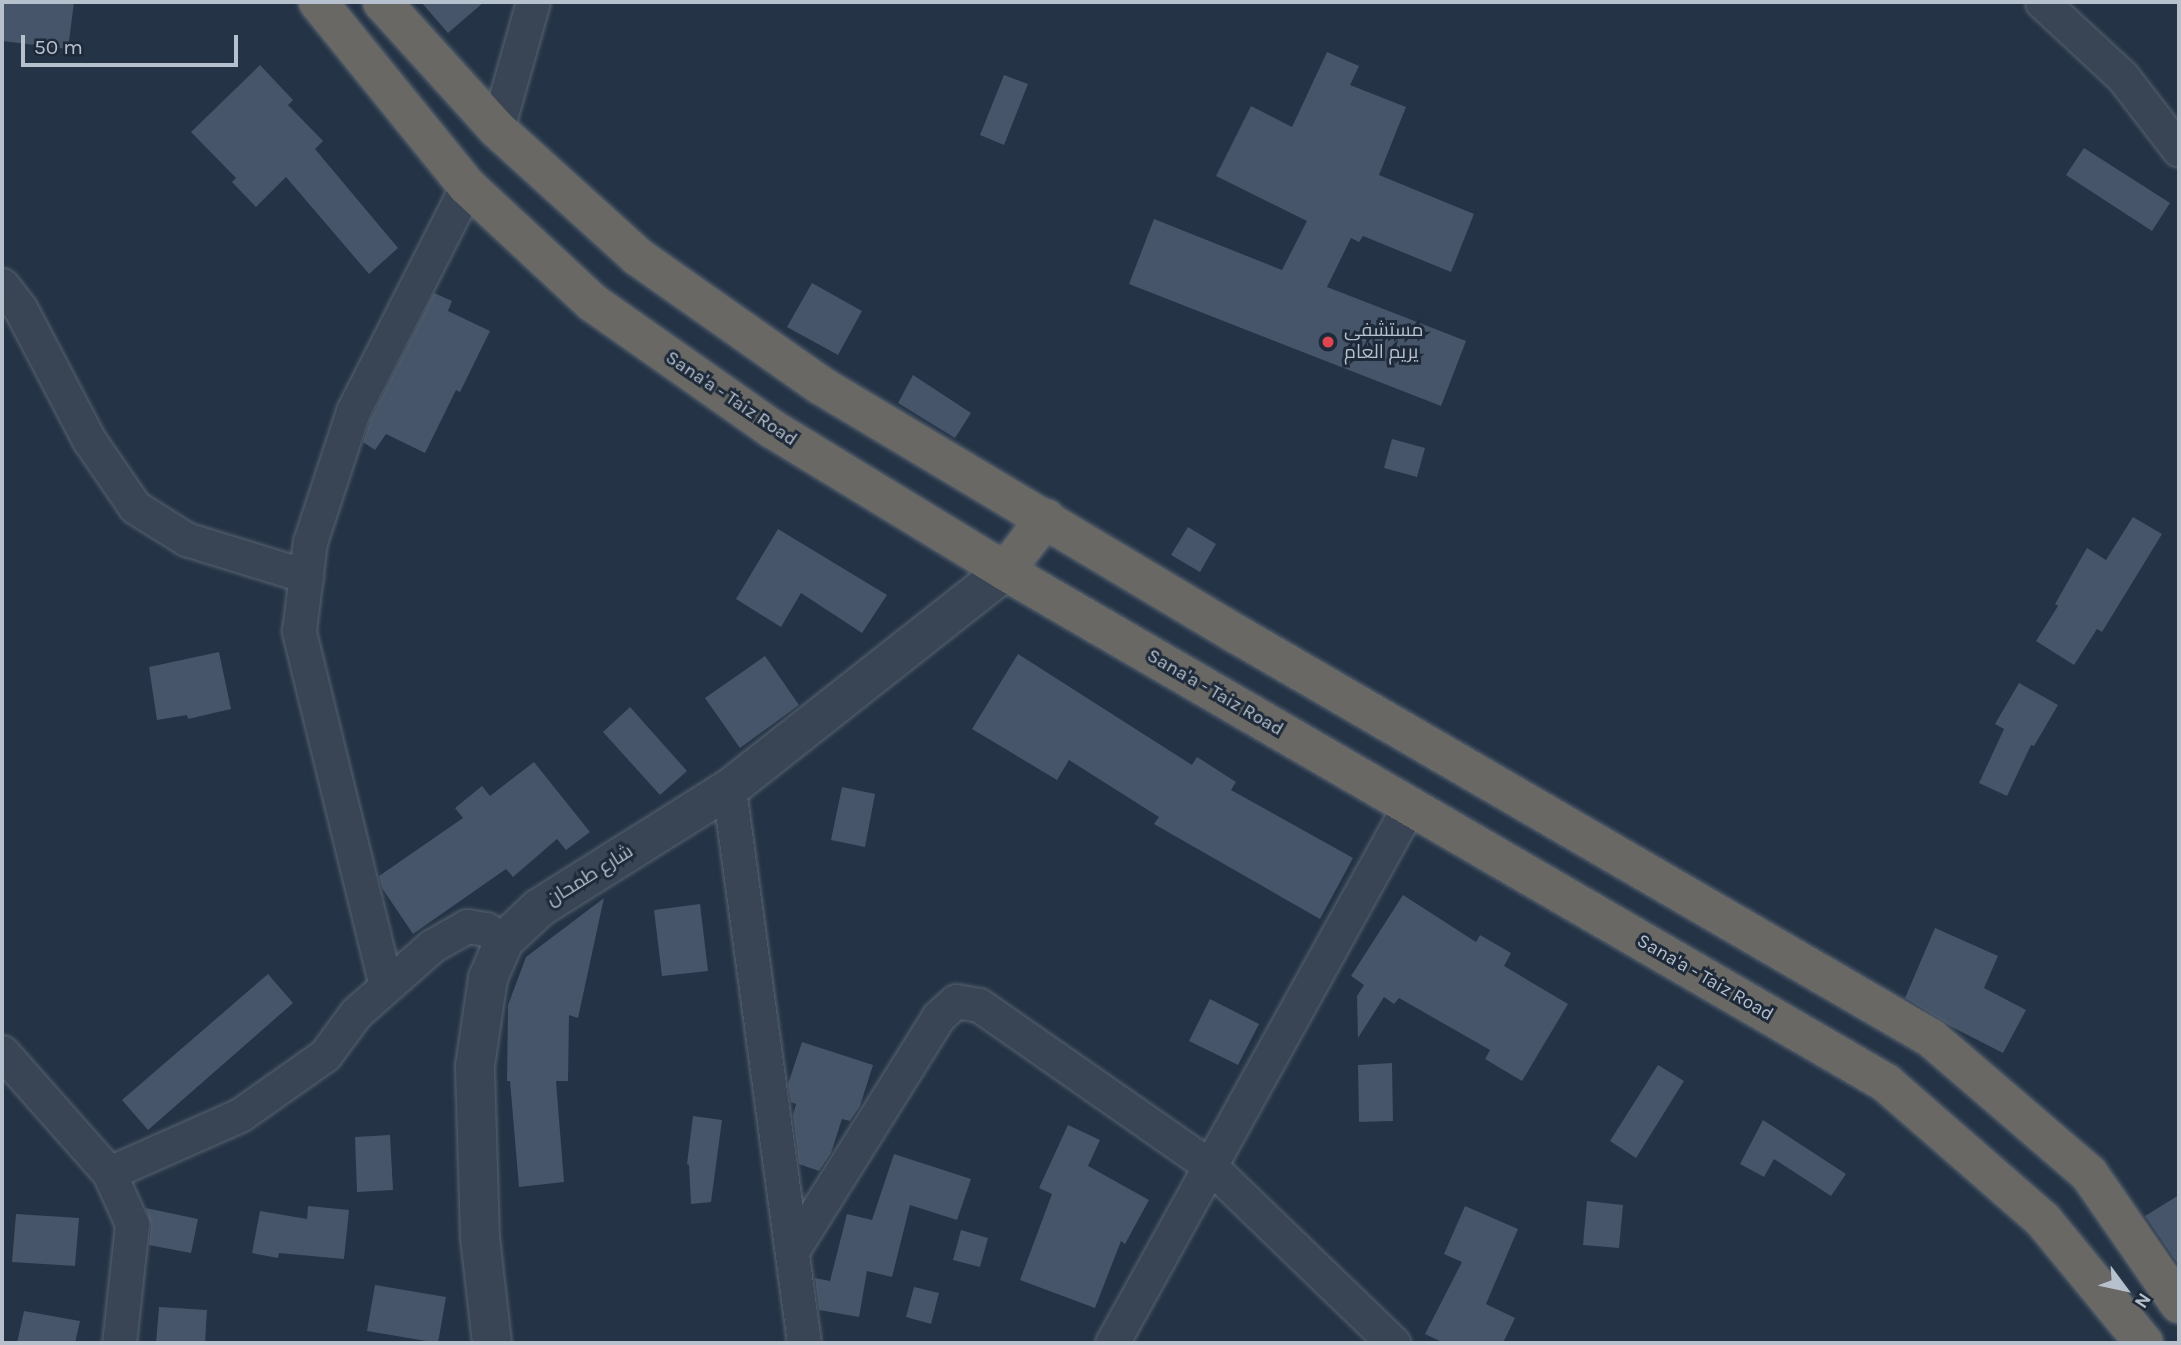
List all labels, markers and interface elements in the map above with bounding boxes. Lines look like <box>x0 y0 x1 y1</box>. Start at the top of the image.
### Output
scale bar <box>24 21 242 65</box>
text: 50 m <box>34 35 83 59</box>
place label: مستشفى يريم العام <box>1344 320 1423 364</box>
marker: مستشفى يريم العام <box>1318 332 1338 352</box>
street label: Sana'a - Taiz Road <box>661 347 801 451</box>
street label: Sana'a - Taiz Road <box>1143 645 1287 741</box>
street label: شارع طمحان <box>542 840 638 912</box>
street label: Sana'a - Taiz Road <box>1633 930 1777 1026</box>
north arrow <box>2090 1254 2160 1324</box>
text: N <box>2130 1289 2156 1312</box>

